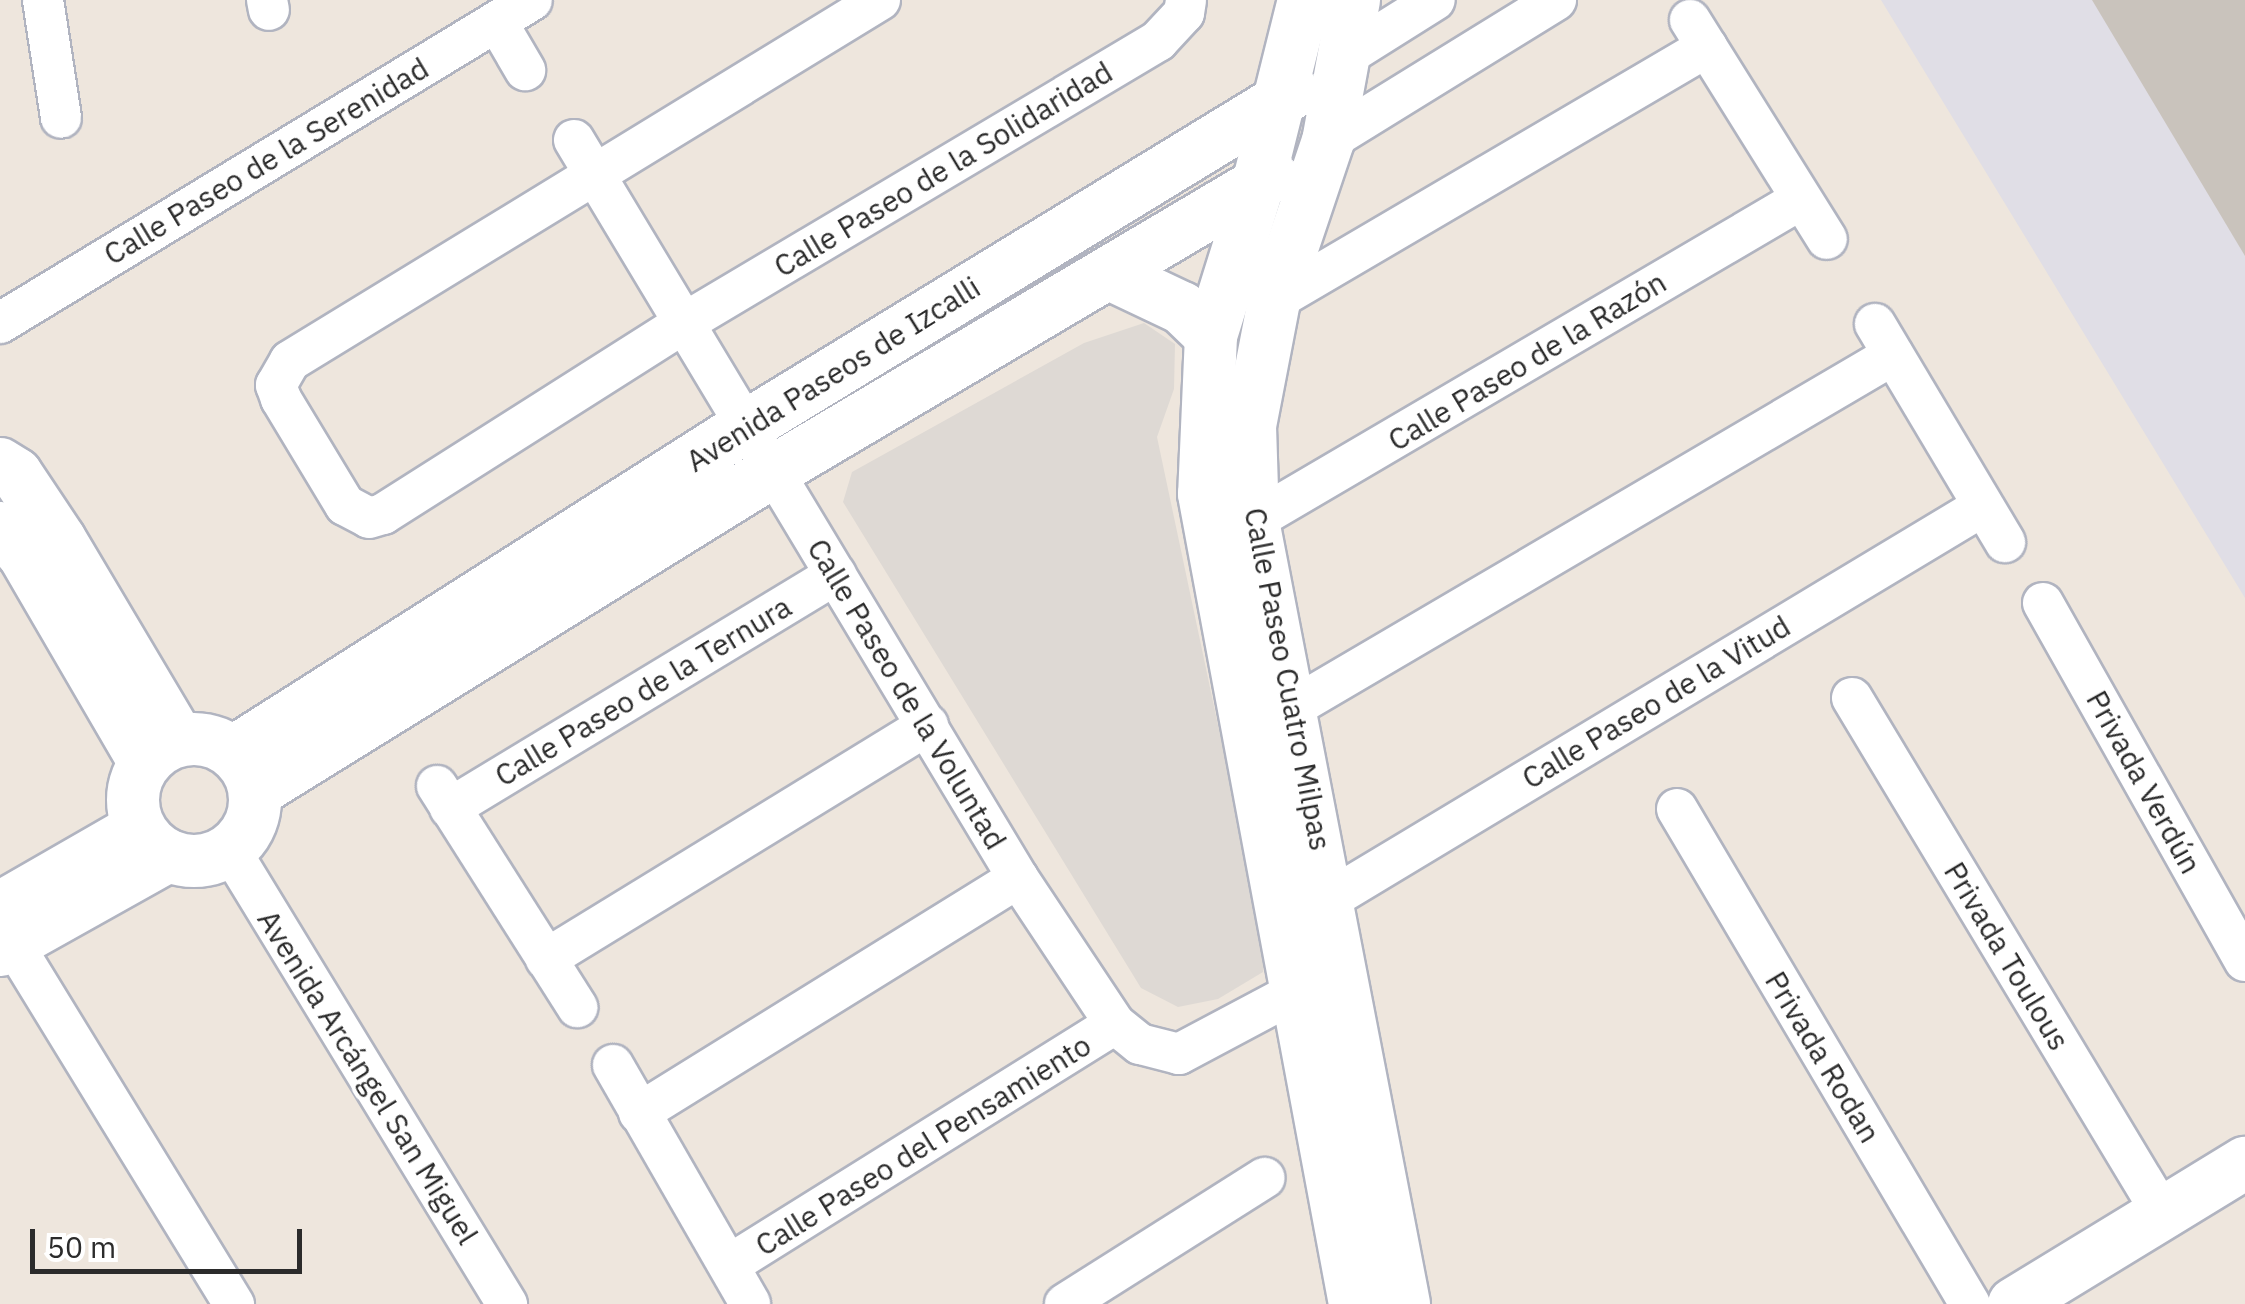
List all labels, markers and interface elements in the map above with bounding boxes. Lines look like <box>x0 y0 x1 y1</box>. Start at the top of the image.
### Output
street label: Calle Paseo de la Serenidad <box>97 50 435 272</box>
street label: Calle Paseo de la Solidaridad <box>767 54 1119 284</box>
street label: Calle Paseo de la Razón <box>1382 264 1672 458</box>
street label: Avenida Paseos de Izcalli <box>680 269 986 479</box>
street label: Calle Paseo Cuatro Milpas <box>1237 505 1339 853</box>
street label: Calle Paseo de la Voluntad <box>800 532 1014 856</box>
street label: Calle Paseo de la Ternura <box>488 588 798 794</box>
street label: Calle Paseo de la Vitud <box>1516 608 1796 796</box>
street label: Privada Verdún <box>2079 684 2209 880</box>
street label: Privada Toulous <box>1937 855 2077 1057</box>
street label: Avenida Arcángel San Miguel <box>250 903 486 1251</box>
street label: Privada Rodan <box>1758 965 1888 1149</box>
street label: Calle Paseo del Pensamiento <box>749 1027 1097 1263</box>
scale bar <box>35 1209 308 1271</box>
text: 50 m <box>47 1227 116 1266</box>

